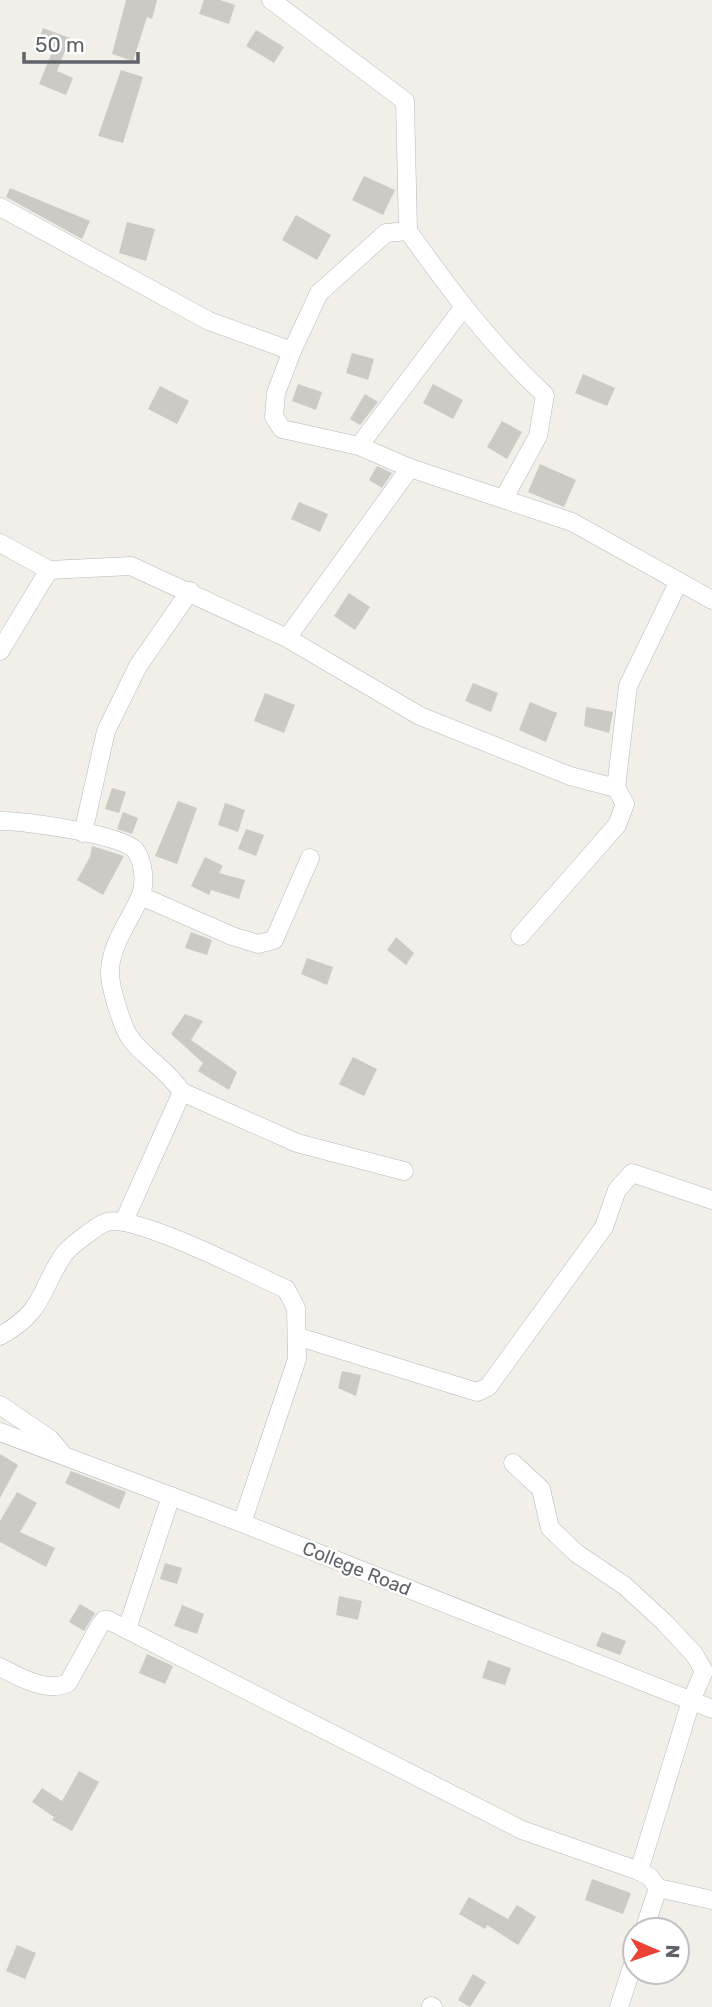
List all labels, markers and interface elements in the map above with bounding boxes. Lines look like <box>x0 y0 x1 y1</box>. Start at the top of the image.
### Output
scale bar <box>24 21 138 65</box>
text: 50 m <box>35 32 85 57</box>
street label: College Road <box>299 1536 414 1601</box>
north arrow <box>621 1916 691 1986</box>
text: N <box>661 1944 684 1959</box>

